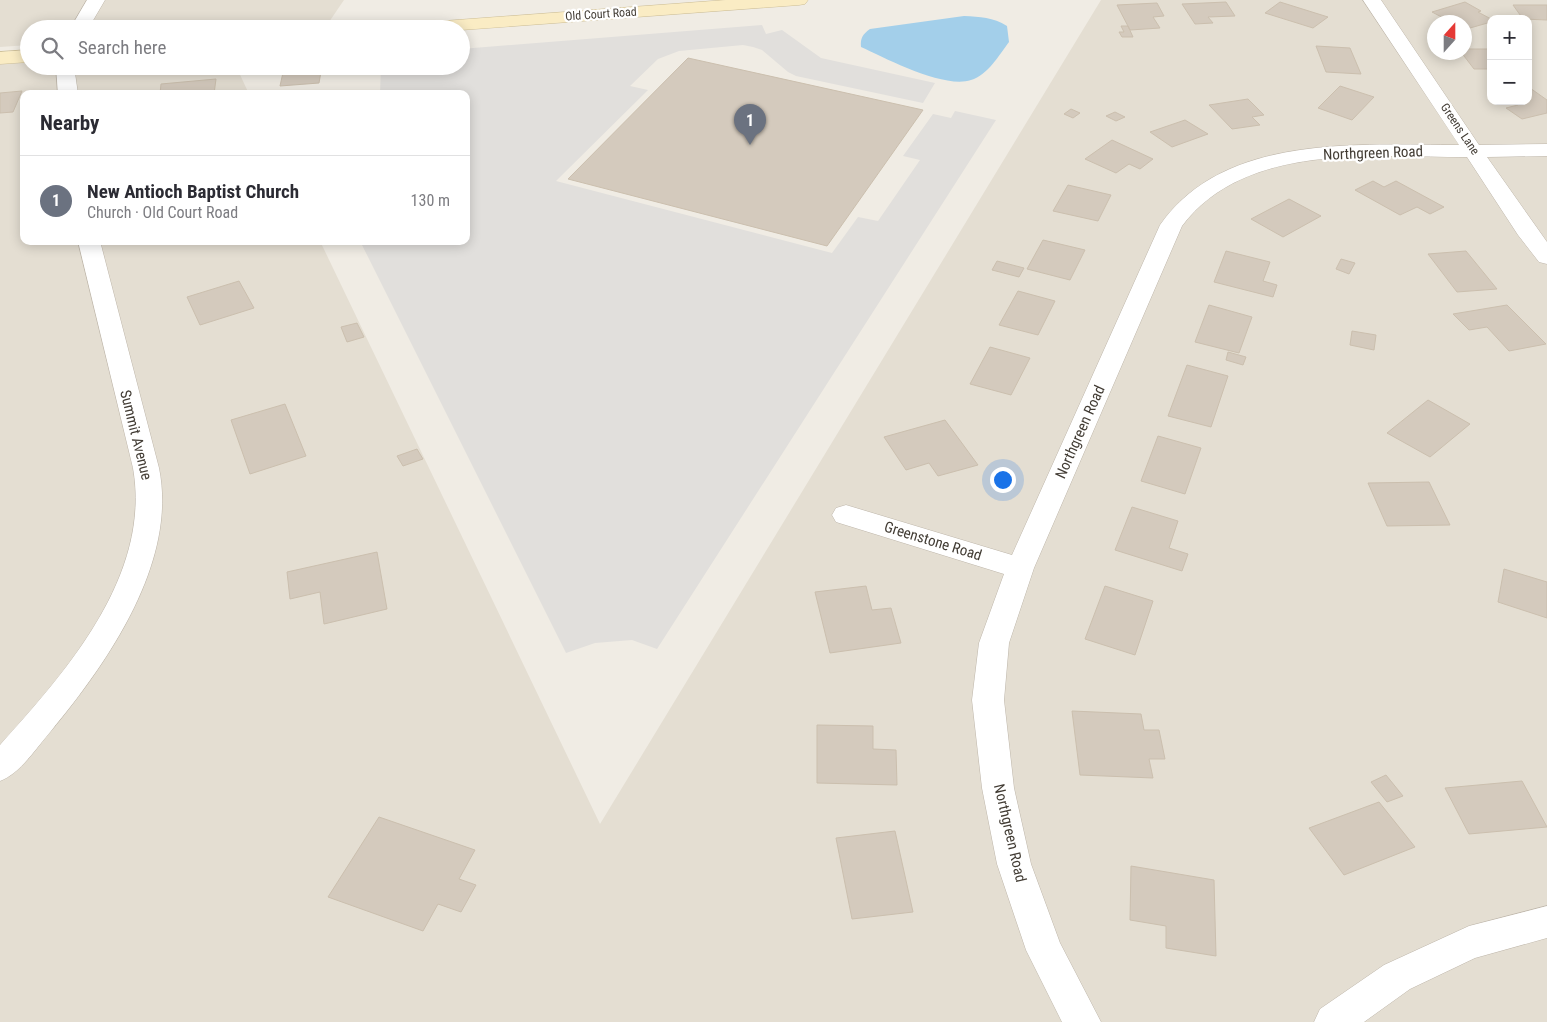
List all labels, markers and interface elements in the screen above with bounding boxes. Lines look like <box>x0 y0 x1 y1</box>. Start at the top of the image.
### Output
street label: Old Court Road <box>565 5 637 23</box>
north arrow <box>1427 15 1472 60</box>
map controls <box>1487 15 1532 105</box>
button: + <box>1487 15 1532 60</box>
search box <box>20 20 470 75</box>
icon: search <box>38 34 66 62</box>
text: Search here <box>78 36 166 59</box>
button: − <box>1487 60 1532 105</box>
street label: Greens Lane <box>1438 101 1482 158</box>
pin: 1 <box>734 104 766 145</box>
text: Nearby <box>40 111 99 135</box>
street label: Northgreen Road <box>1323 142 1423 164</box>
text: New Antioch Baptist Church <box>87 180 299 203</box>
text: 1 <box>52 191 60 210</box>
text: 130 m <box>411 191 450 210</box>
text: Church · Old Court Road <box>87 203 238 222</box>
street label: Northgreen Road <box>1051 383 1109 481</box>
street label: Summit Avenue <box>116 388 156 482</box>
your location <box>990 467 1016 493</box>
street label: Greenstone Road <box>882 518 984 564</box>
street label: Northgreen Road <box>990 782 1030 884</box>

